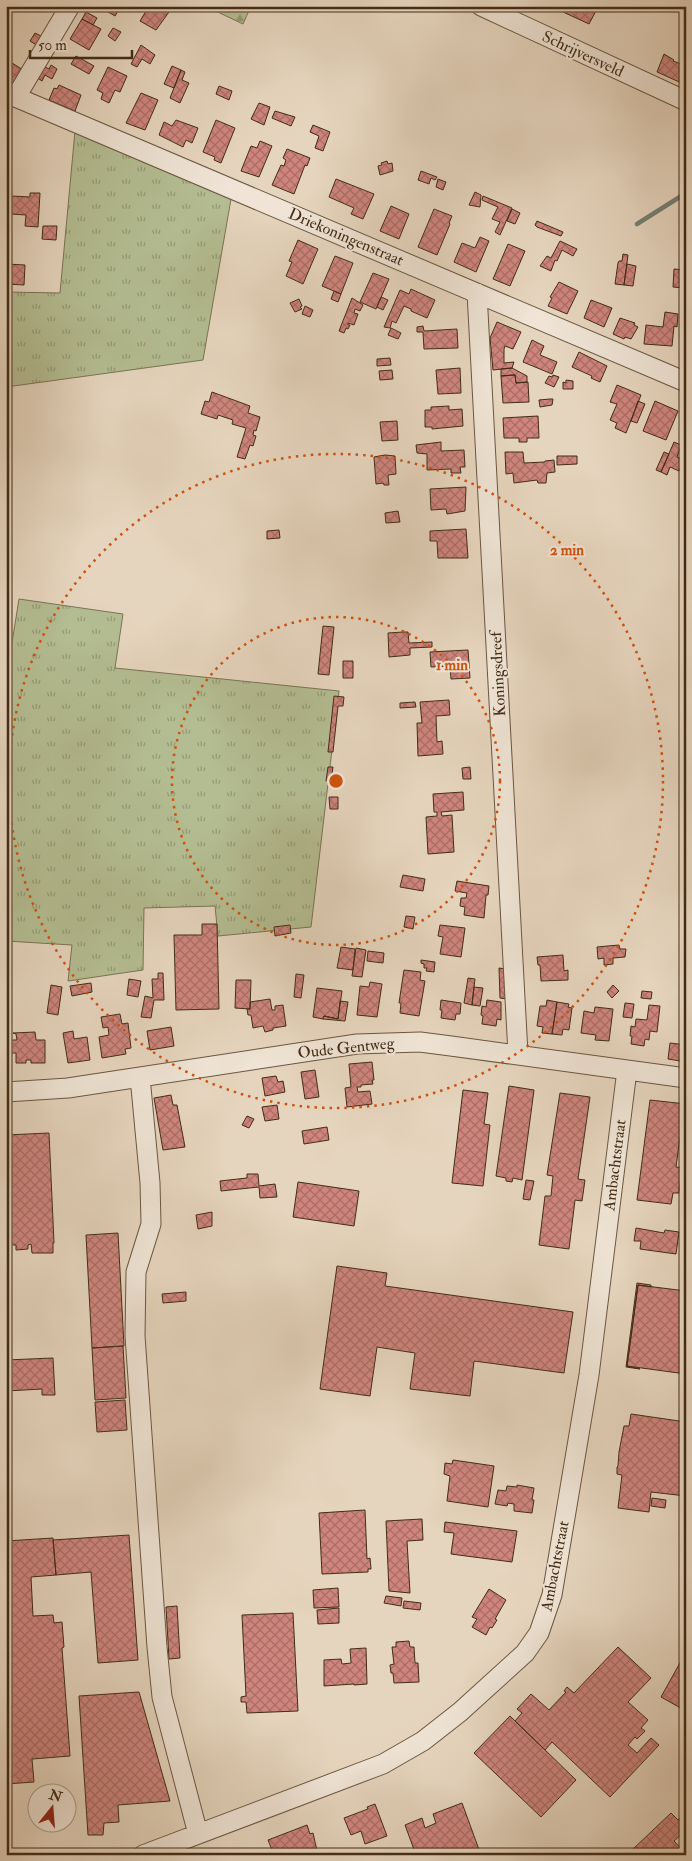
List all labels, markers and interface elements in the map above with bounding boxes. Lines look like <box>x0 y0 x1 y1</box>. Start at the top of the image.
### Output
street label: Schrijversveld <box>539 26 627 82</box>
scale bar <box>30 28 132 60</box>
text: 50 m <box>38 36 67 55</box>
street label: Driekoningenstraat <box>285 204 407 270</box>
text: 2 min <box>550 541 584 560</box>
street label: Koningsdreef <box>486 628 510 717</box>
text: 1 min <box>436 656 468 675</box>
centre of rings <box>327 772 345 790</box>
street label: Oude Gentweg <box>297 1033 396 1063</box>
street label: Ambachtstraat <box>599 1118 631 1213</box>
street label: Ambachtstraat <box>536 1519 574 1614</box>
north arrow <box>28 1784 78 1834</box>
text: N <box>46 1786 65 1806</box>

